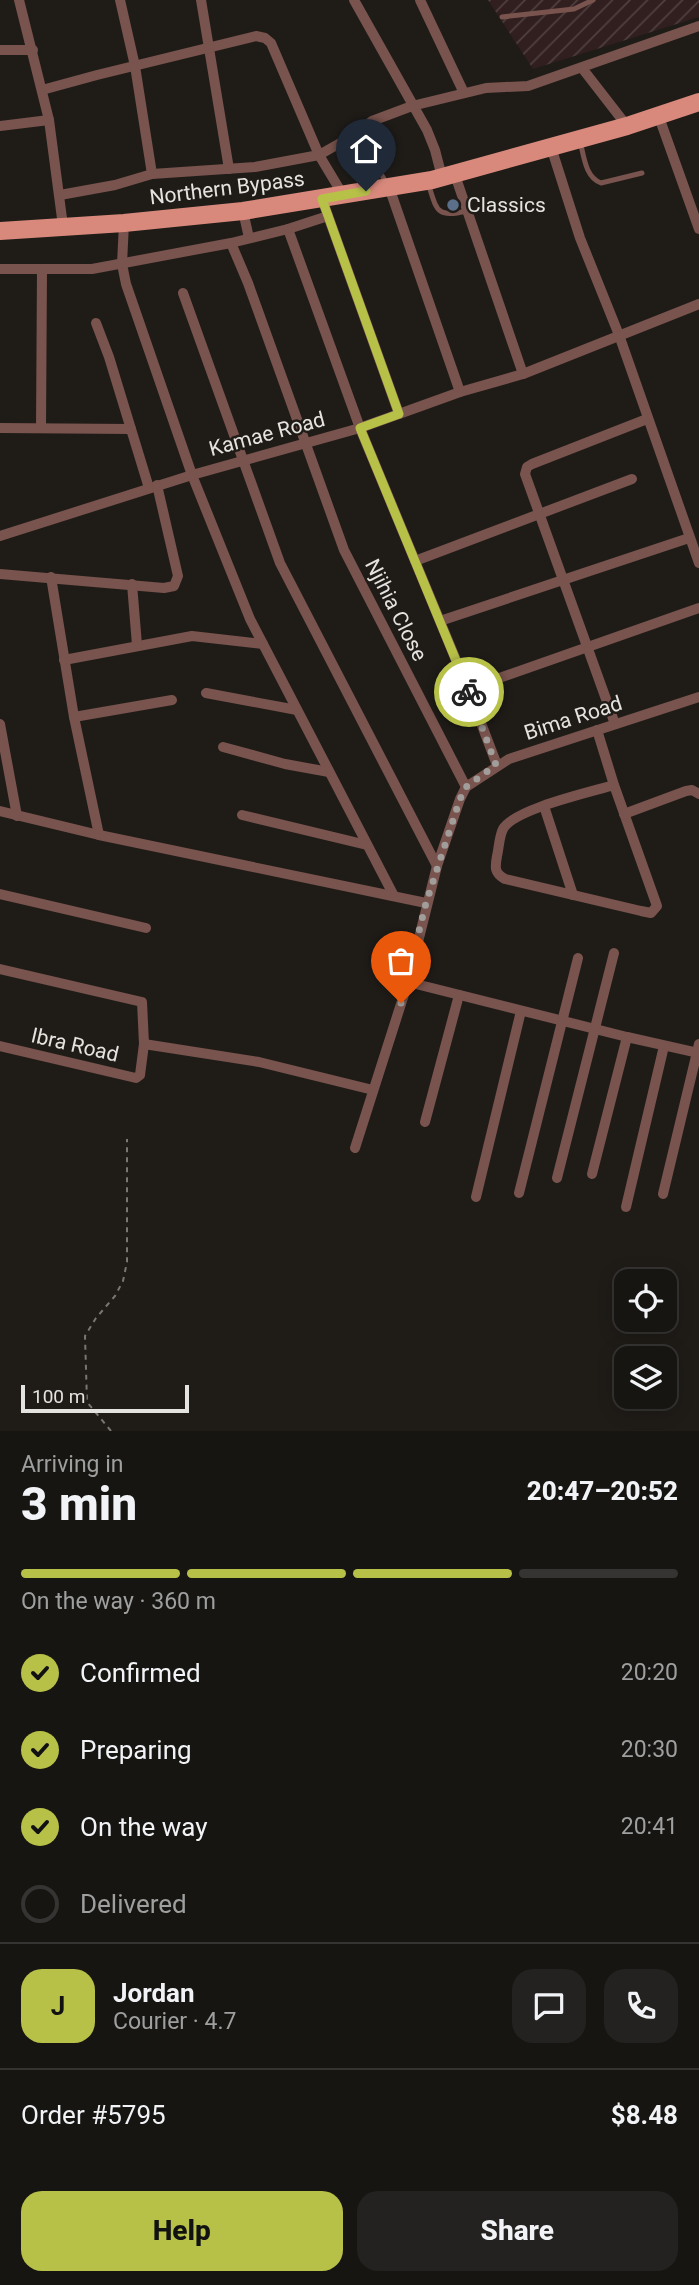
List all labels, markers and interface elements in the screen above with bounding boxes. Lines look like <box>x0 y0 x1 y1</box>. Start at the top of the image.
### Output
pin <box>336 119 396 191</box>
icon: home <box>347 130 385 168</box>
street label: Northern Bypass <box>148 167 306 209</box>
place label: Classics <box>467 193 546 217</box>
marker: Classics <box>445 197 461 213</box>
street label: Kamae Road <box>206 407 328 461</box>
street label: Njihia Close <box>360 555 432 665</box>
courier <box>434 657 504 727</box>
icon: bike <box>450 673 488 711</box>
street label: Bima Road <box>521 691 625 745</box>
pin <box>371 931 431 1003</box>
icon: bag <box>382 942 420 980</box>
street label: Ibra Road <box>29 1023 121 1067</box>
map controls <box>614 1269 677 1409</box>
button: locate <box>614 1269 677 1332</box>
button: layers <box>614 1346 677 1409</box>
scale bar <box>21 1382 189 1414</box>
text: 100 m <box>32 1385 85 1408</box>
text: Arriving in <box>21 1451 124 1478</box>
text: 20:47–20:52 <box>527 1476 678 1506</box>
text: 3 min <box>21 1477 137 1531</box>
text: On the way · 360 m <box>21 1588 216 1615</box>
icon: check <box>21 1654 59 1692</box>
text: Confirmed <box>80 1658 201 1688</box>
text: 20:20 <box>621 1659 678 1686</box>
icon: check <box>21 1731 59 1769</box>
text: Preparing <box>80 1735 192 1765</box>
text: 20:30 <box>621 1736 678 1763</box>
icon: check <box>21 1808 59 1846</box>
text: On the way <box>80 1812 208 1842</box>
text: 20:41 <box>621 1813 678 1840</box>
text: Delivered <box>80 1889 187 1919</box>
button: chat <box>512 1969 586 2043</box>
button: phone <box>604 1969 678 2043</box>
text: Jordan <box>113 1978 195 2008</box>
text: J <box>51 1991 65 2021</box>
text: Courier · 4.7 <box>113 2008 236 2035</box>
text: Order #5795 <box>21 2100 166 2130</box>
text: $8.48 <box>611 2100 678 2130</box>
button: Help <box>21 2191 343 2271</box>
button: Share <box>357 2191 678 2271</box>

